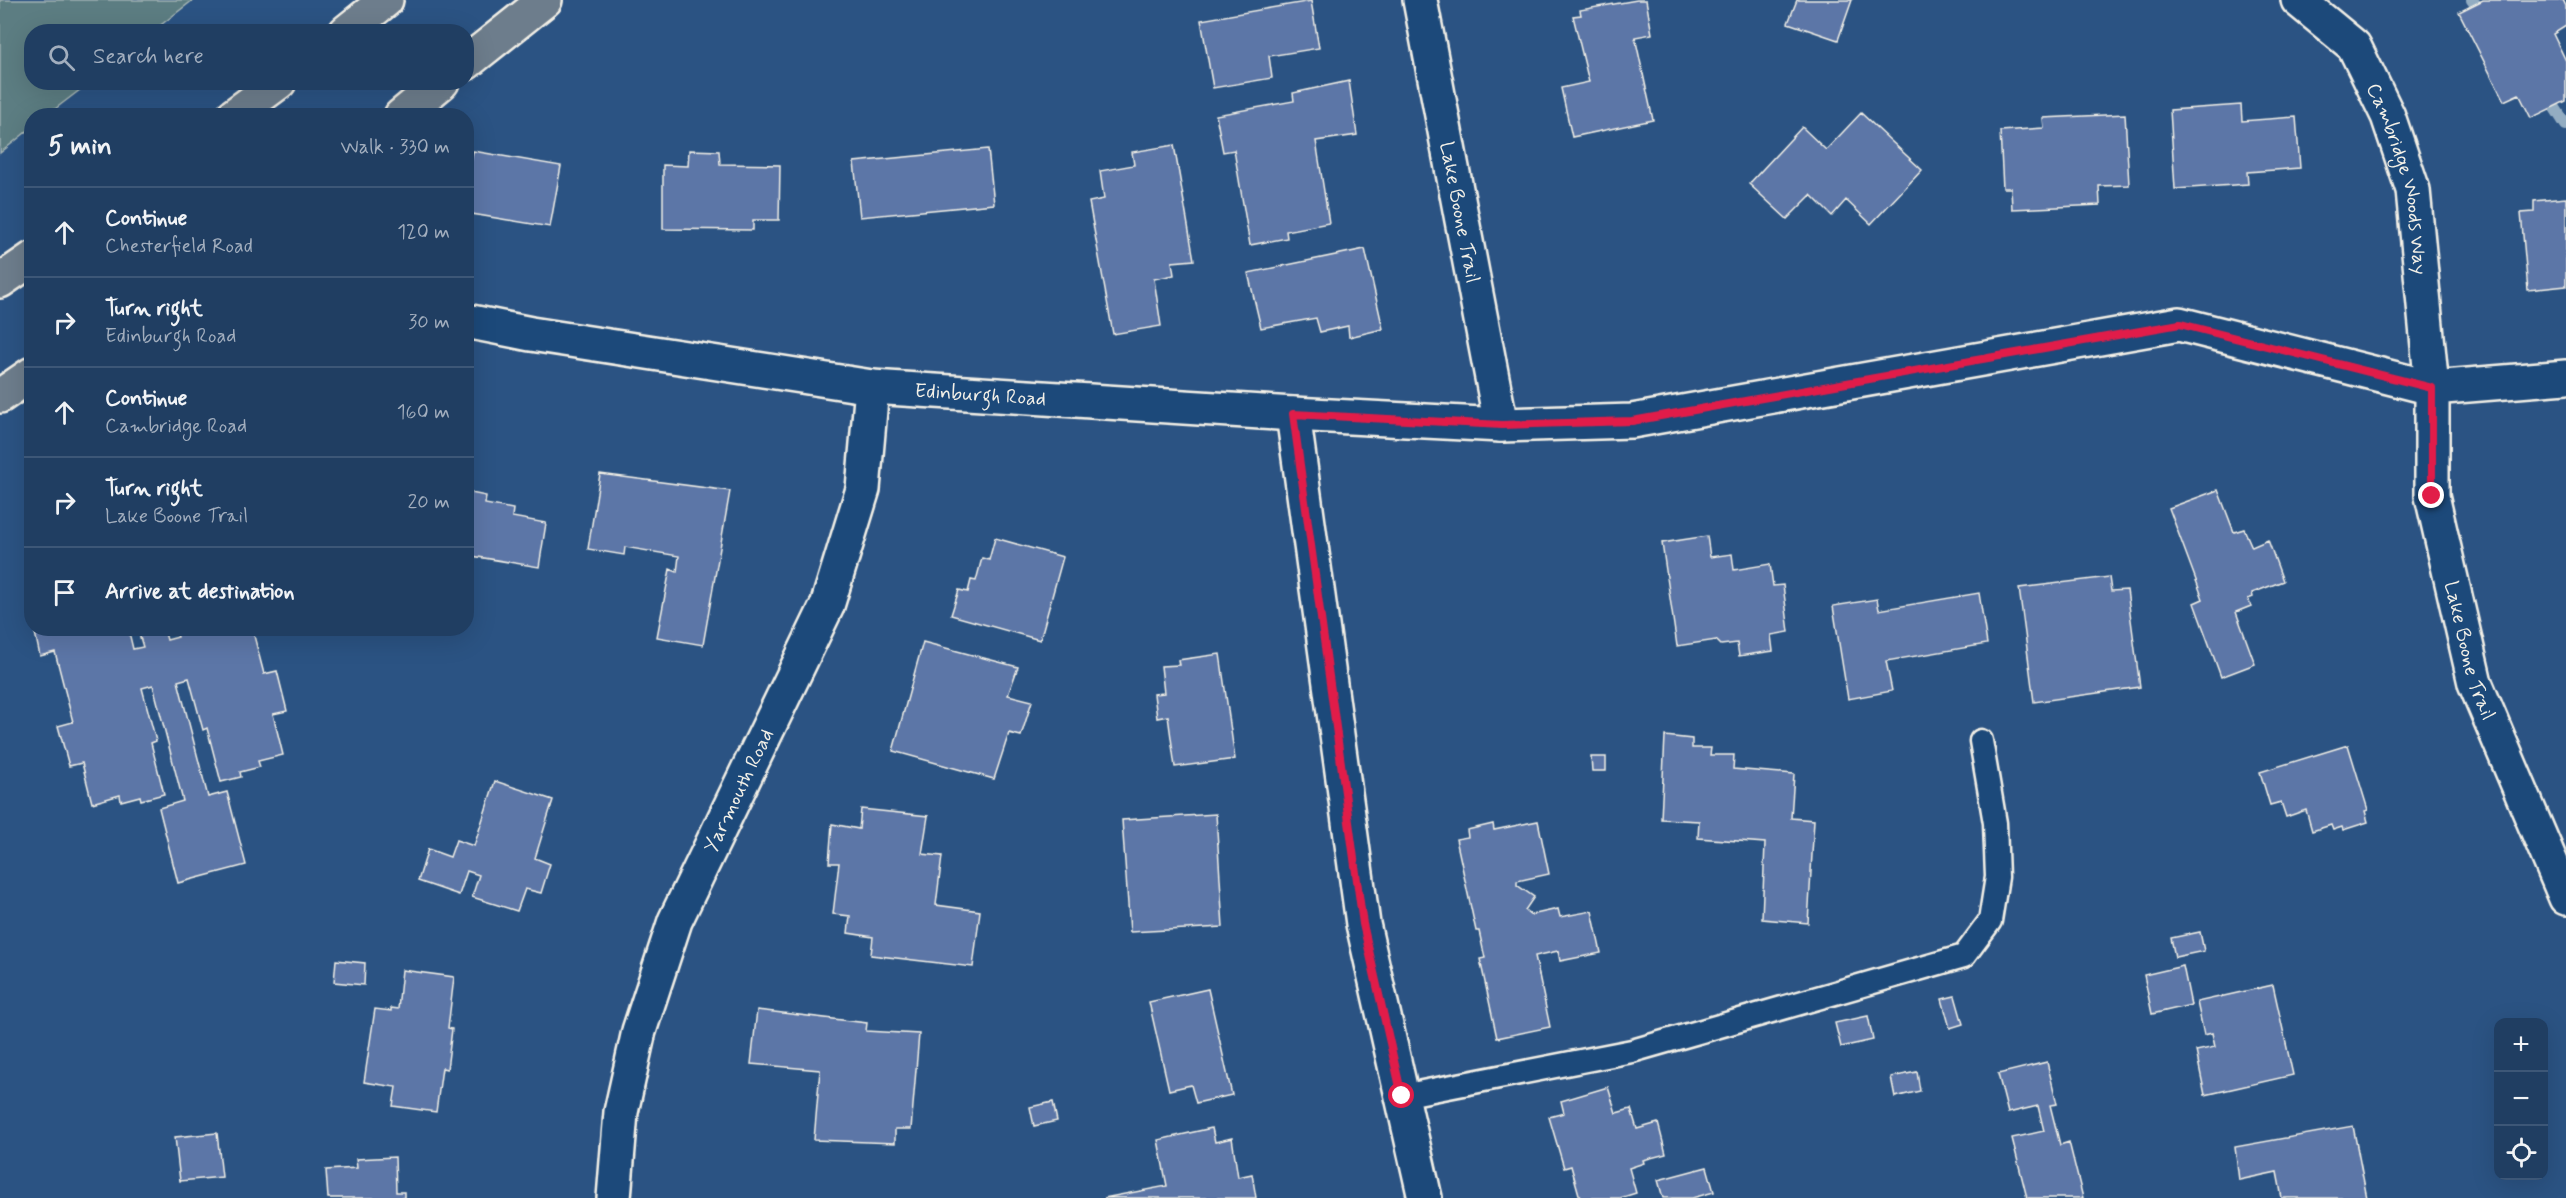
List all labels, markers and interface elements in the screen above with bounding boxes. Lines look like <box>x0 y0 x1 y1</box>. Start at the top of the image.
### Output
search box <box>24 24 474 90</box>
icon: search <box>45 41 78 74</box>
text: Search here <box>93 43 204 71</box>
street label: Cambridge Woods Way <box>2359 79 2433 276</box>
text: 5 min <box>48 130 112 164</box>
text: Walk · 330 m <box>341 134 450 161</box>
street label: Lake Boone Trail <box>1432 140 1486 285</box>
text: Continue <box>105 205 187 233</box>
icon: ahead <box>48 216 81 249</box>
text: 120 m <box>397 219 450 246</box>
text: Chesterfield Road <box>105 233 253 260</box>
text: Turn right <box>105 295 203 323</box>
icon: right <box>48 306 81 339</box>
text: 30 m <box>408 309 450 336</box>
text: Edinburgh Road <box>105 323 236 350</box>
street label: Edinburgh Road <box>914 378 1047 413</box>
text: Continue <box>105 385 187 413</box>
icon: ahead <box>48 396 81 429</box>
text: 160 m <box>397 399 450 426</box>
text: Cambridge Road <box>105 413 247 440</box>
text: Turn right <box>105 475 203 503</box>
route end <box>2418 482 2444 508</box>
icon: right <box>48 486 81 519</box>
text: 20 m <box>407 489 450 516</box>
text: Lake Boone Trail <box>105 503 248 530</box>
icon: arrive <box>48 576 81 609</box>
text: Arrive at destination <box>105 578 295 606</box>
street label: Lake Boone Trail <box>2437 578 2501 725</box>
street label: Yarmouth Road <box>698 725 781 858</box>
map controls <box>2494 1018 2548 1180</box>
button: + <box>2494 1018 2548 1072</box>
button: − <box>2494 1072 2548 1126</box>
route start <box>1388 1082 1414 1108</box>
button: locate <box>2494 1126 2548 1180</box>

